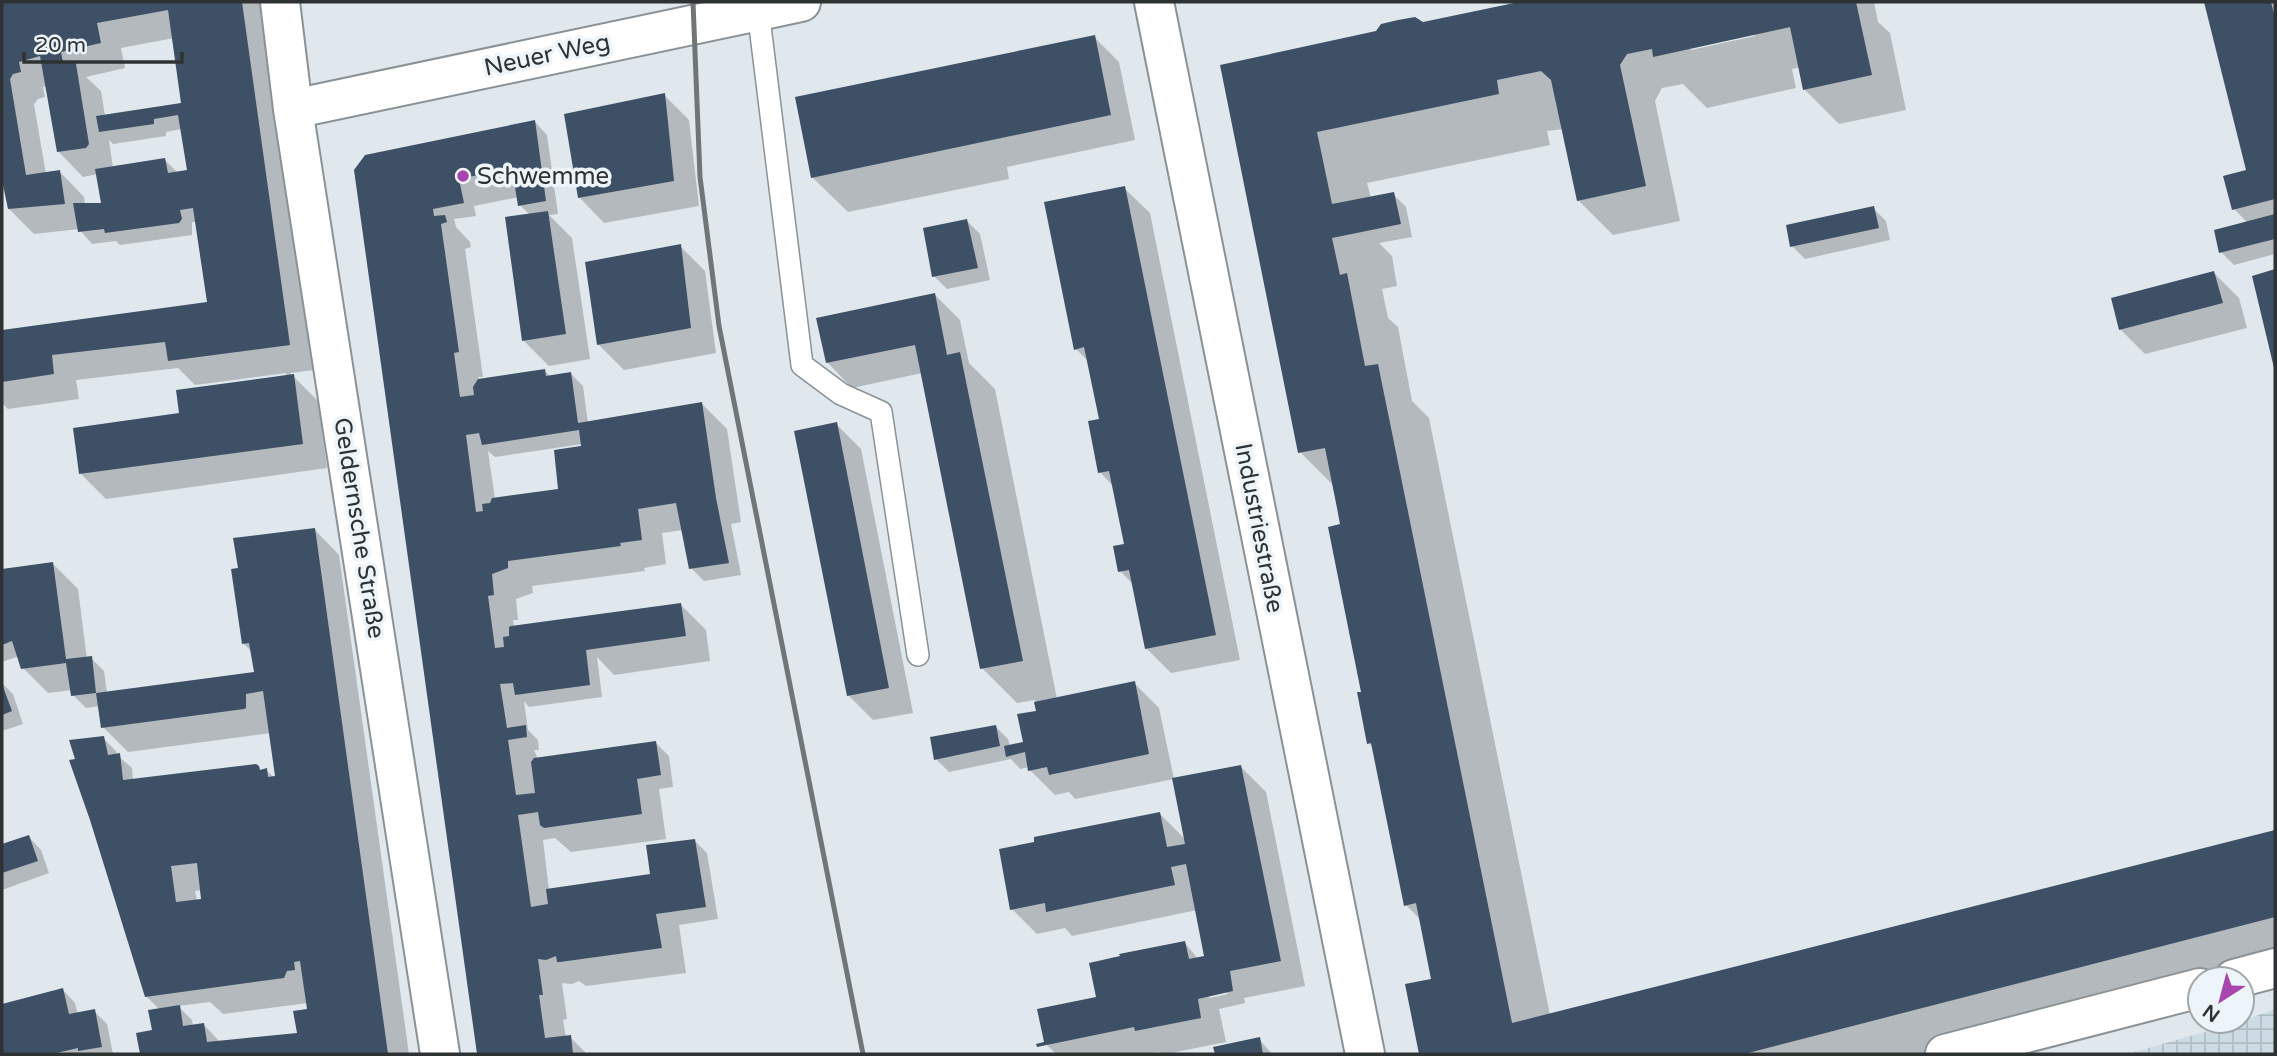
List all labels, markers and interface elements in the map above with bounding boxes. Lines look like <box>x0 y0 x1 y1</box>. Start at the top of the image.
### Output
scale bar <box>24 21 182 65</box>
street label: Neuer Weg <box>481 28 613 82</box>
text: 20 m <box>35 33 86 58</box>
place label: Schwemme <box>477 162 609 191</box>
marker: Schwemme <box>455 168 471 184</box>
street label: Geldernsche Straße <box>327 415 391 641</box>
street label: Industriestraße <box>1228 441 1290 615</box>
north arrow <box>2186 965 2256 1035</box>
text: N <box>2199 1000 2224 1026</box>

